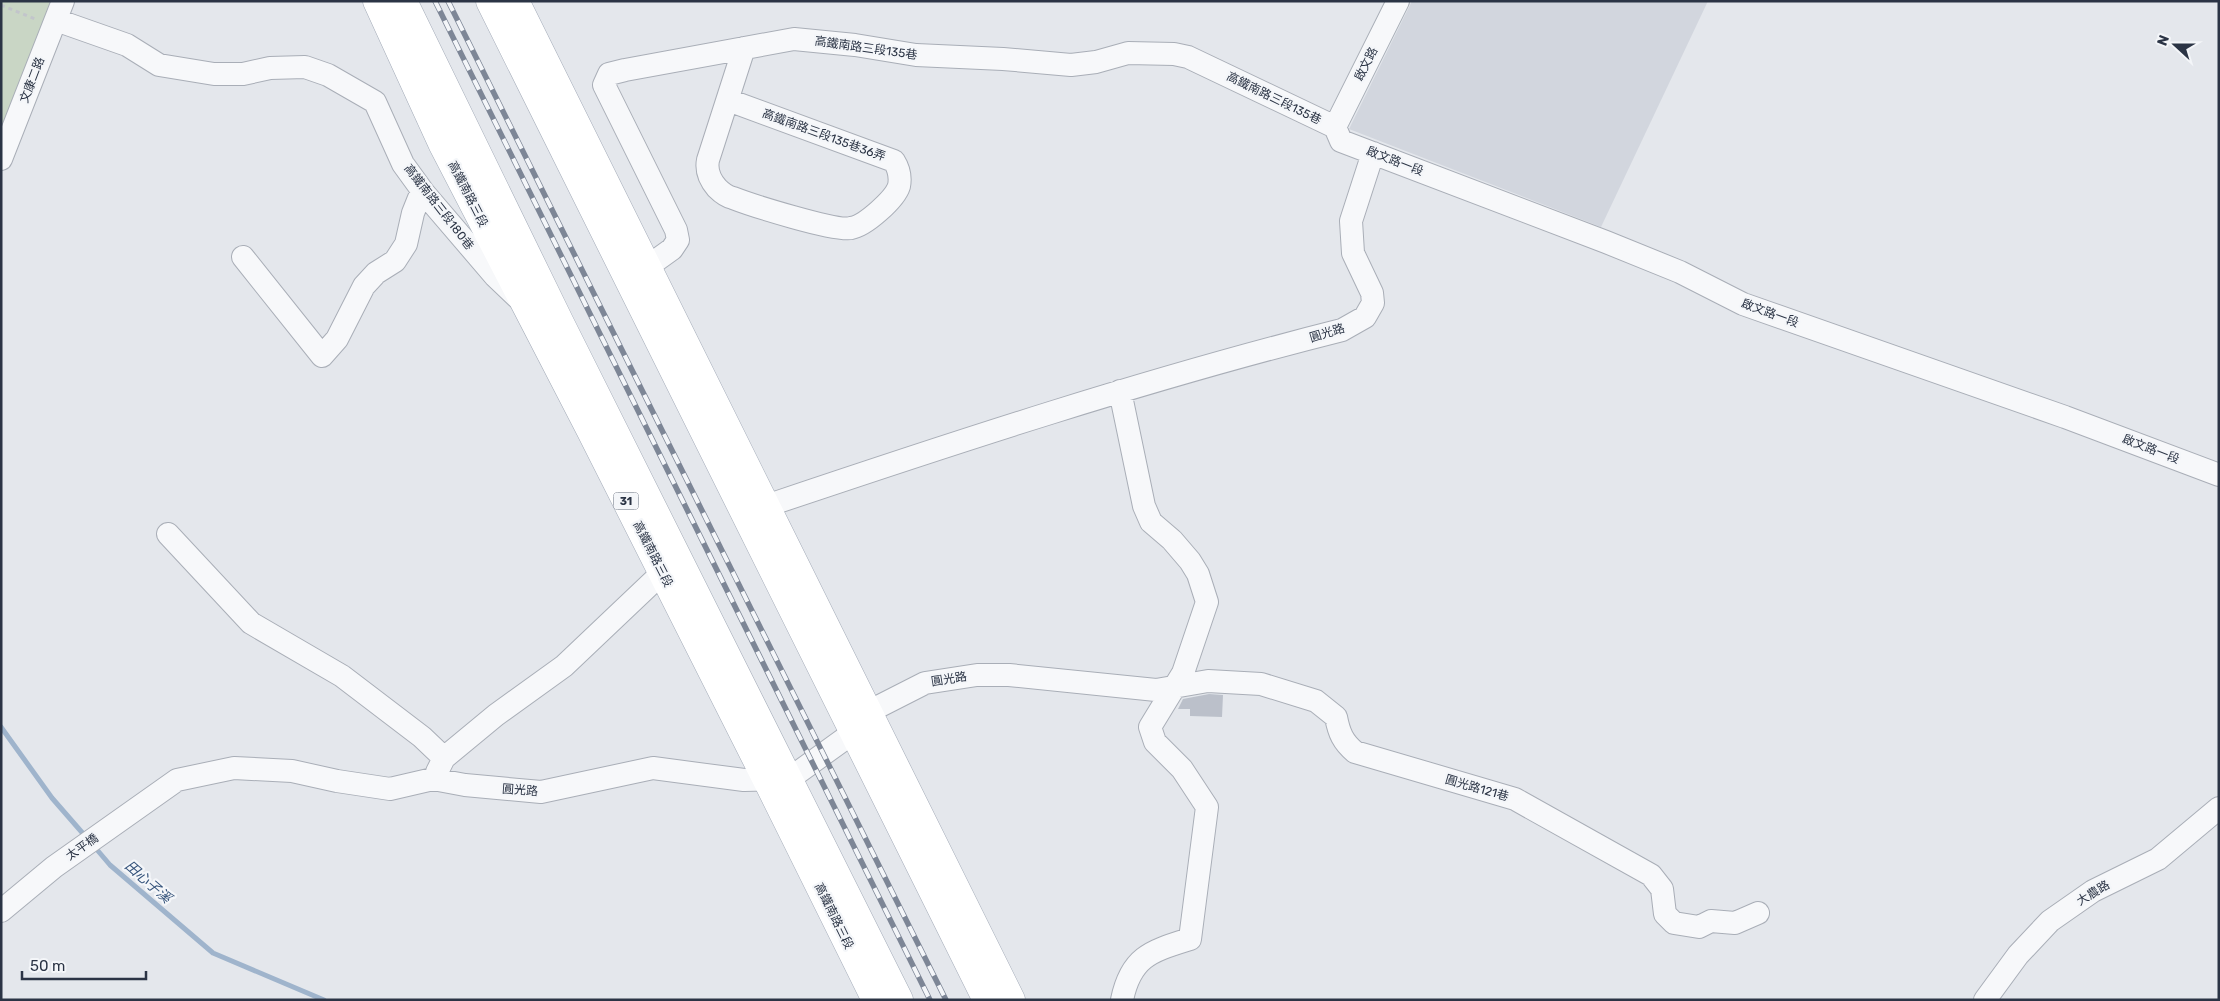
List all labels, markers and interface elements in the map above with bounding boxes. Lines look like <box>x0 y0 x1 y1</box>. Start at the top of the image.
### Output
north arrow <box>2150 20 2200 70</box>
text: N <box>2154 33 2173 48</box>
street label: 高鐵南路三段135巷 <box>814 34 918 62</box>
street label: 啟文路 <box>1352 45 1380 83</box>
street label: 文康二路 <box>17 55 47 105</box>
street label: 高鐵南路三段135巷 <box>1224 69 1324 127</box>
street label: 高鐵南路三段135巷36弄 <box>761 106 887 164</box>
street label: 啟文路一段 <box>1364 144 1426 178</box>
street label: 高鐵南路三段 <box>445 159 491 229</box>
street label: 高鐵南路三段180巷 <box>401 162 477 252</box>
street label: 啟文路一段 <box>1739 296 1801 330</box>
street label: 圓光路 <box>1308 321 1346 345</box>
street label: 啟文路一段 <box>2120 432 2182 466</box>
road number: 31 <box>614 492 638 510</box>
street label: 高鐵南路三段 <box>630 519 676 589</box>
street label: 圓光路 <box>930 669 968 689</box>
street label: 圓光路121巷 <box>1444 772 1510 804</box>
street label: 圓光路 <box>502 782 538 798</box>
street label: 太平橋 <box>63 831 101 863</box>
water label: 田心子溪 <box>121 857 176 908</box>
street label: 大農路 <box>2074 878 2112 908</box>
street label: 高鐵南路三段 <box>812 881 856 951</box>
scale bar <box>22 948 146 980</box>
text: 50 m <box>30 957 65 975</box>

